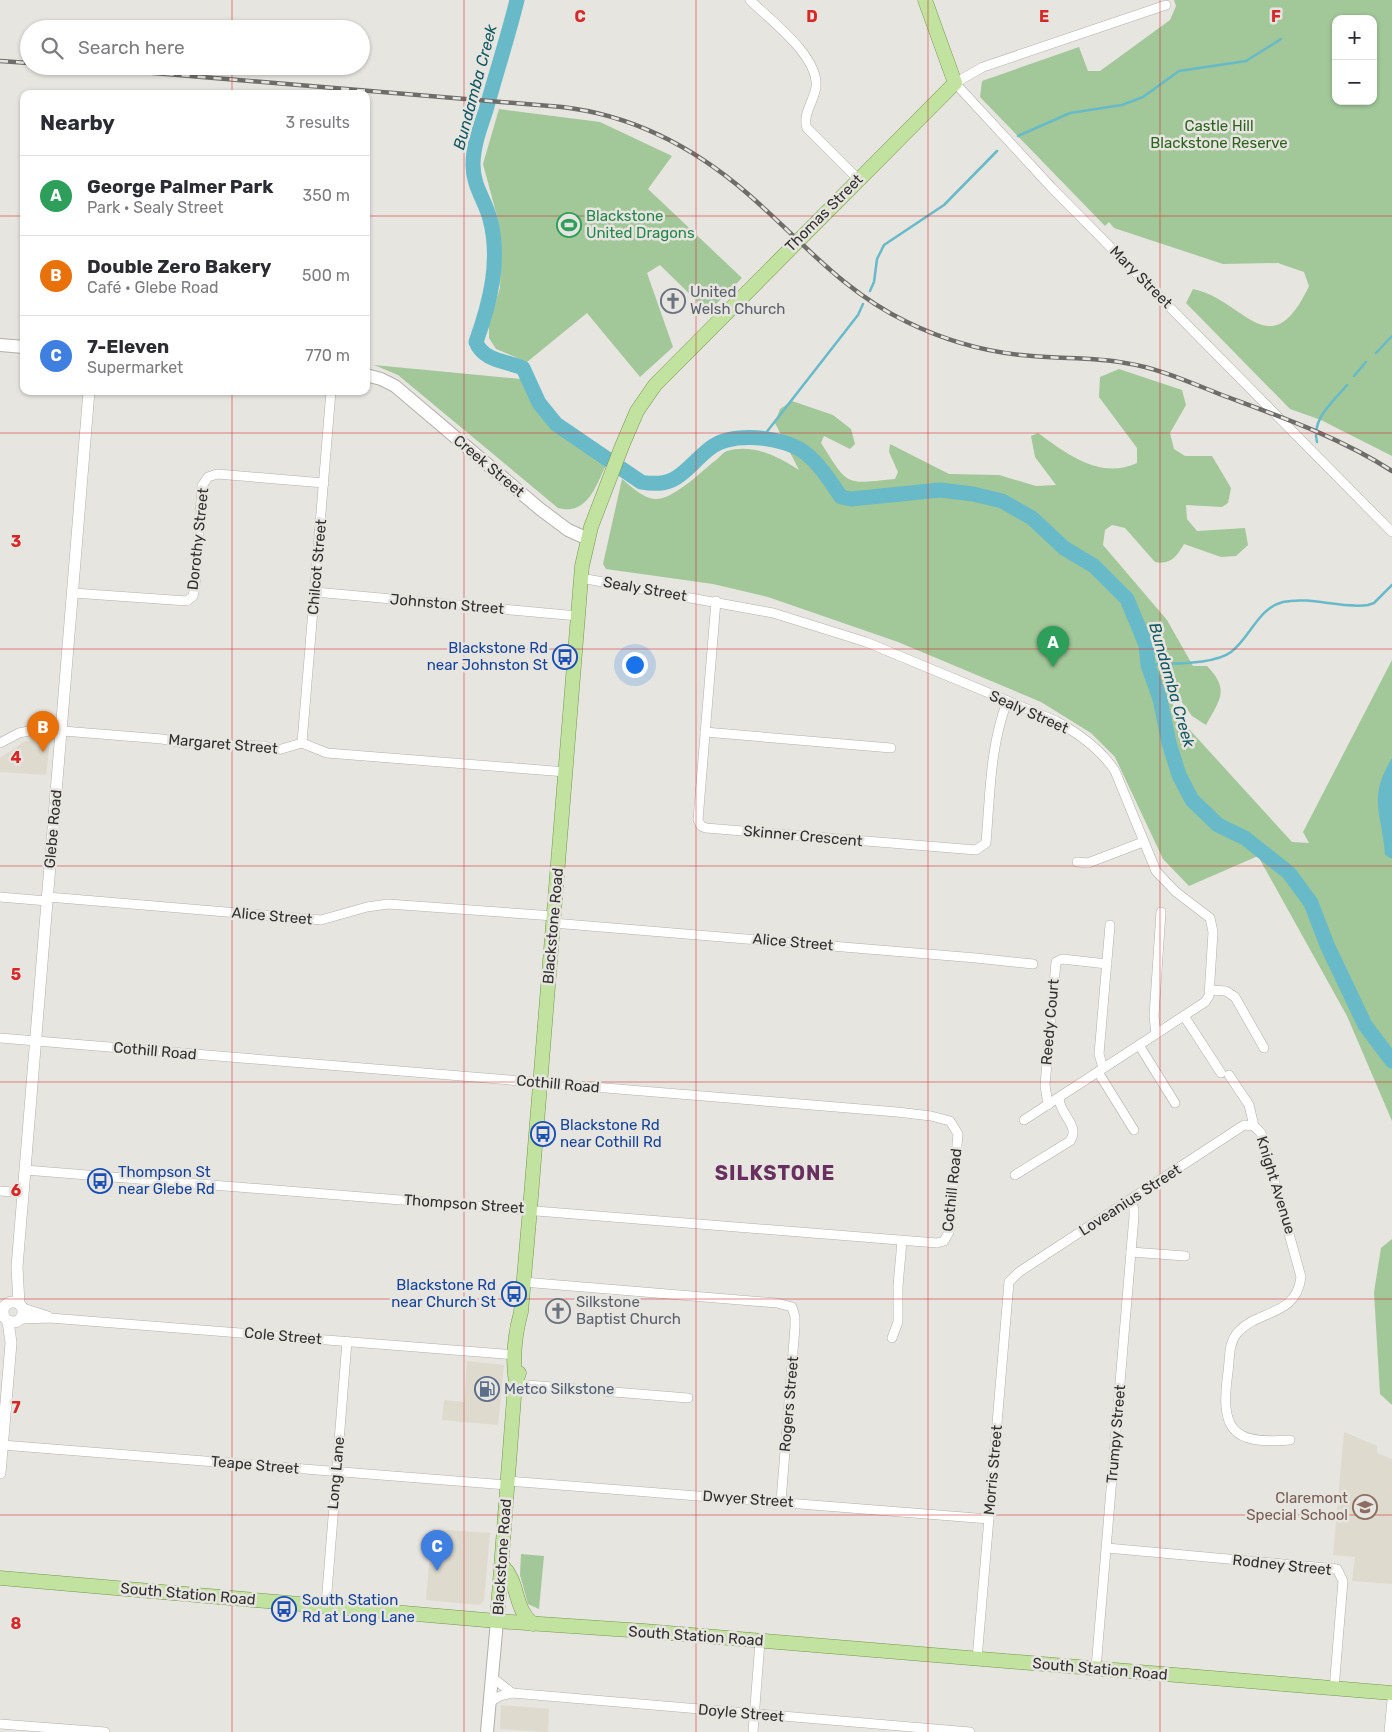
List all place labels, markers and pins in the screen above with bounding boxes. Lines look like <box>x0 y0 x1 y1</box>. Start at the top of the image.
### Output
place label: Blackstone United Dragons <box>586 207 695 242</box>
sports icon: Blackstone United Dragons <box>556 212 582 238</box>
place label: United Welsh Church <box>690 283 785 318</box>
church icon: United Welsh Church <box>660 288 686 314</box>
pin: A <box>1037 626 1069 667</box>
place label: Blackstone Rd near Johnston St <box>427 639 548 674</box>
bus stop icon: Blackstone Rd near Johnston St <box>552 644 578 670</box>
pin: B <box>27 711 59 752</box>
place label: Blackstone Rd near Cothill Rd <box>560 1116 662 1151</box>
bus stop icon: Blackstone Rd near Cothill Rd <box>530 1121 556 1147</box>
place label: Thompson St near Glebe Rd <box>118 1163 215 1198</box>
bus stop icon: Thompson St near Glebe Rd <box>87 1168 113 1194</box>
place label: Blackstone Rd near Church St <box>391 1276 496 1311</box>
bus stop icon: Blackstone Rd near Church St <box>501 1281 527 1307</box>
place label: Silkstone Baptist Church <box>576 1293 681 1328</box>
church icon: Silkstone Baptist Church <box>545 1298 571 1324</box>
fuel station icon: Metco Silkstone <box>474 1376 500 1402</box>
place label: Metco Silkstone <box>504 1380 615 1398</box>
place label: Claremont Special School <box>1246 1489 1348 1524</box>
school or university icon: Claremont Special School <box>1352 1494 1378 1520</box>
pin: C <box>421 1530 453 1571</box>
place label: South Station Rd at Long Lane <box>302 1591 415 1626</box>
bus stop icon: South Station Rd at Long Lane <box>271 1596 297 1622</box>

